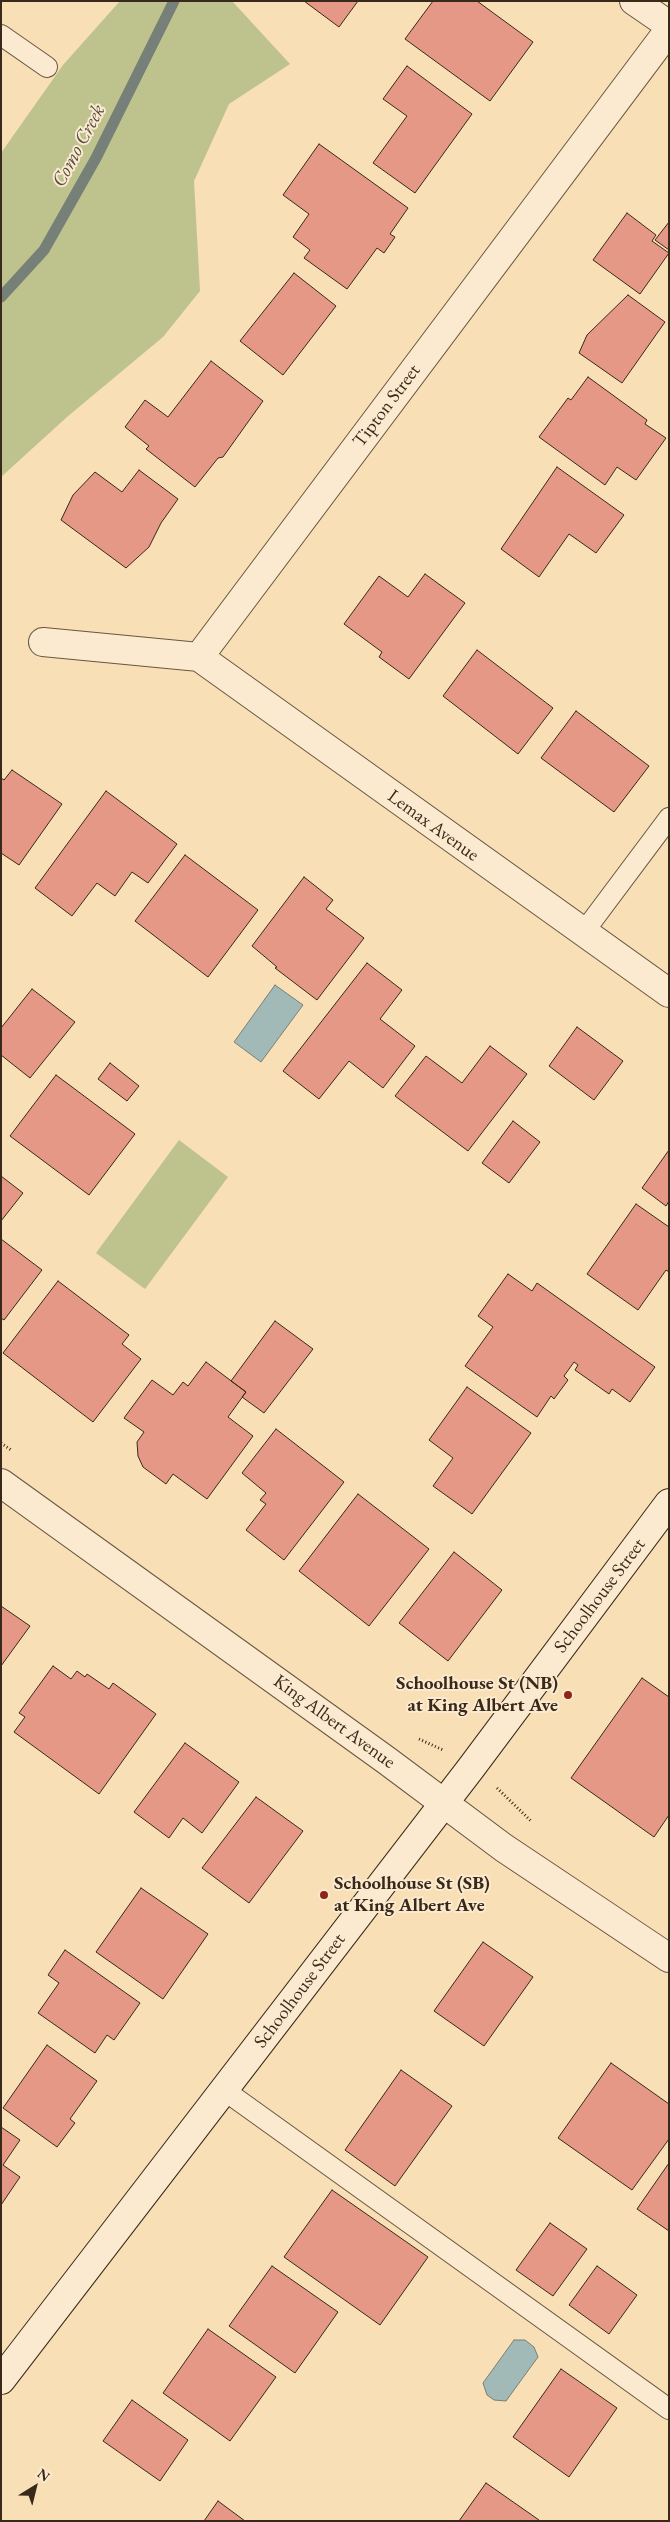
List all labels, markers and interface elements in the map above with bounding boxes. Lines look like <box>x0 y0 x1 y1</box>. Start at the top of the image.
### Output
water label: Como Creek <box>47 101 111 191</box>
street label: Tipton Street <box>348 360 426 452</box>
street label: Lemax Avenue <box>383 785 483 867</box>
street label: Schoolhouse Street <box>549 1534 651 1658</box>
street label: King Albert Avenue <box>269 1670 399 1774</box>
place label: Schoolhouse St (NB) at King Albert Ave <box>396 1673 558 1717</box>
marker: Schoolhouse St (NB) at King Albert Ave <box>562 1689 574 1701</box>
place label: Schoolhouse St (SB) at King Albert Ave <box>334 1873 490 1917</box>
marker: Schoolhouse St (SB) at King Albert Ave <box>318 1889 330 1901</box>
street label: Schoolhouse Street <box>249 1929 351 2053</box>
north arrow <box>10 2462 60 2512</box>
text: N <box>34 2464 54 2485</box>

